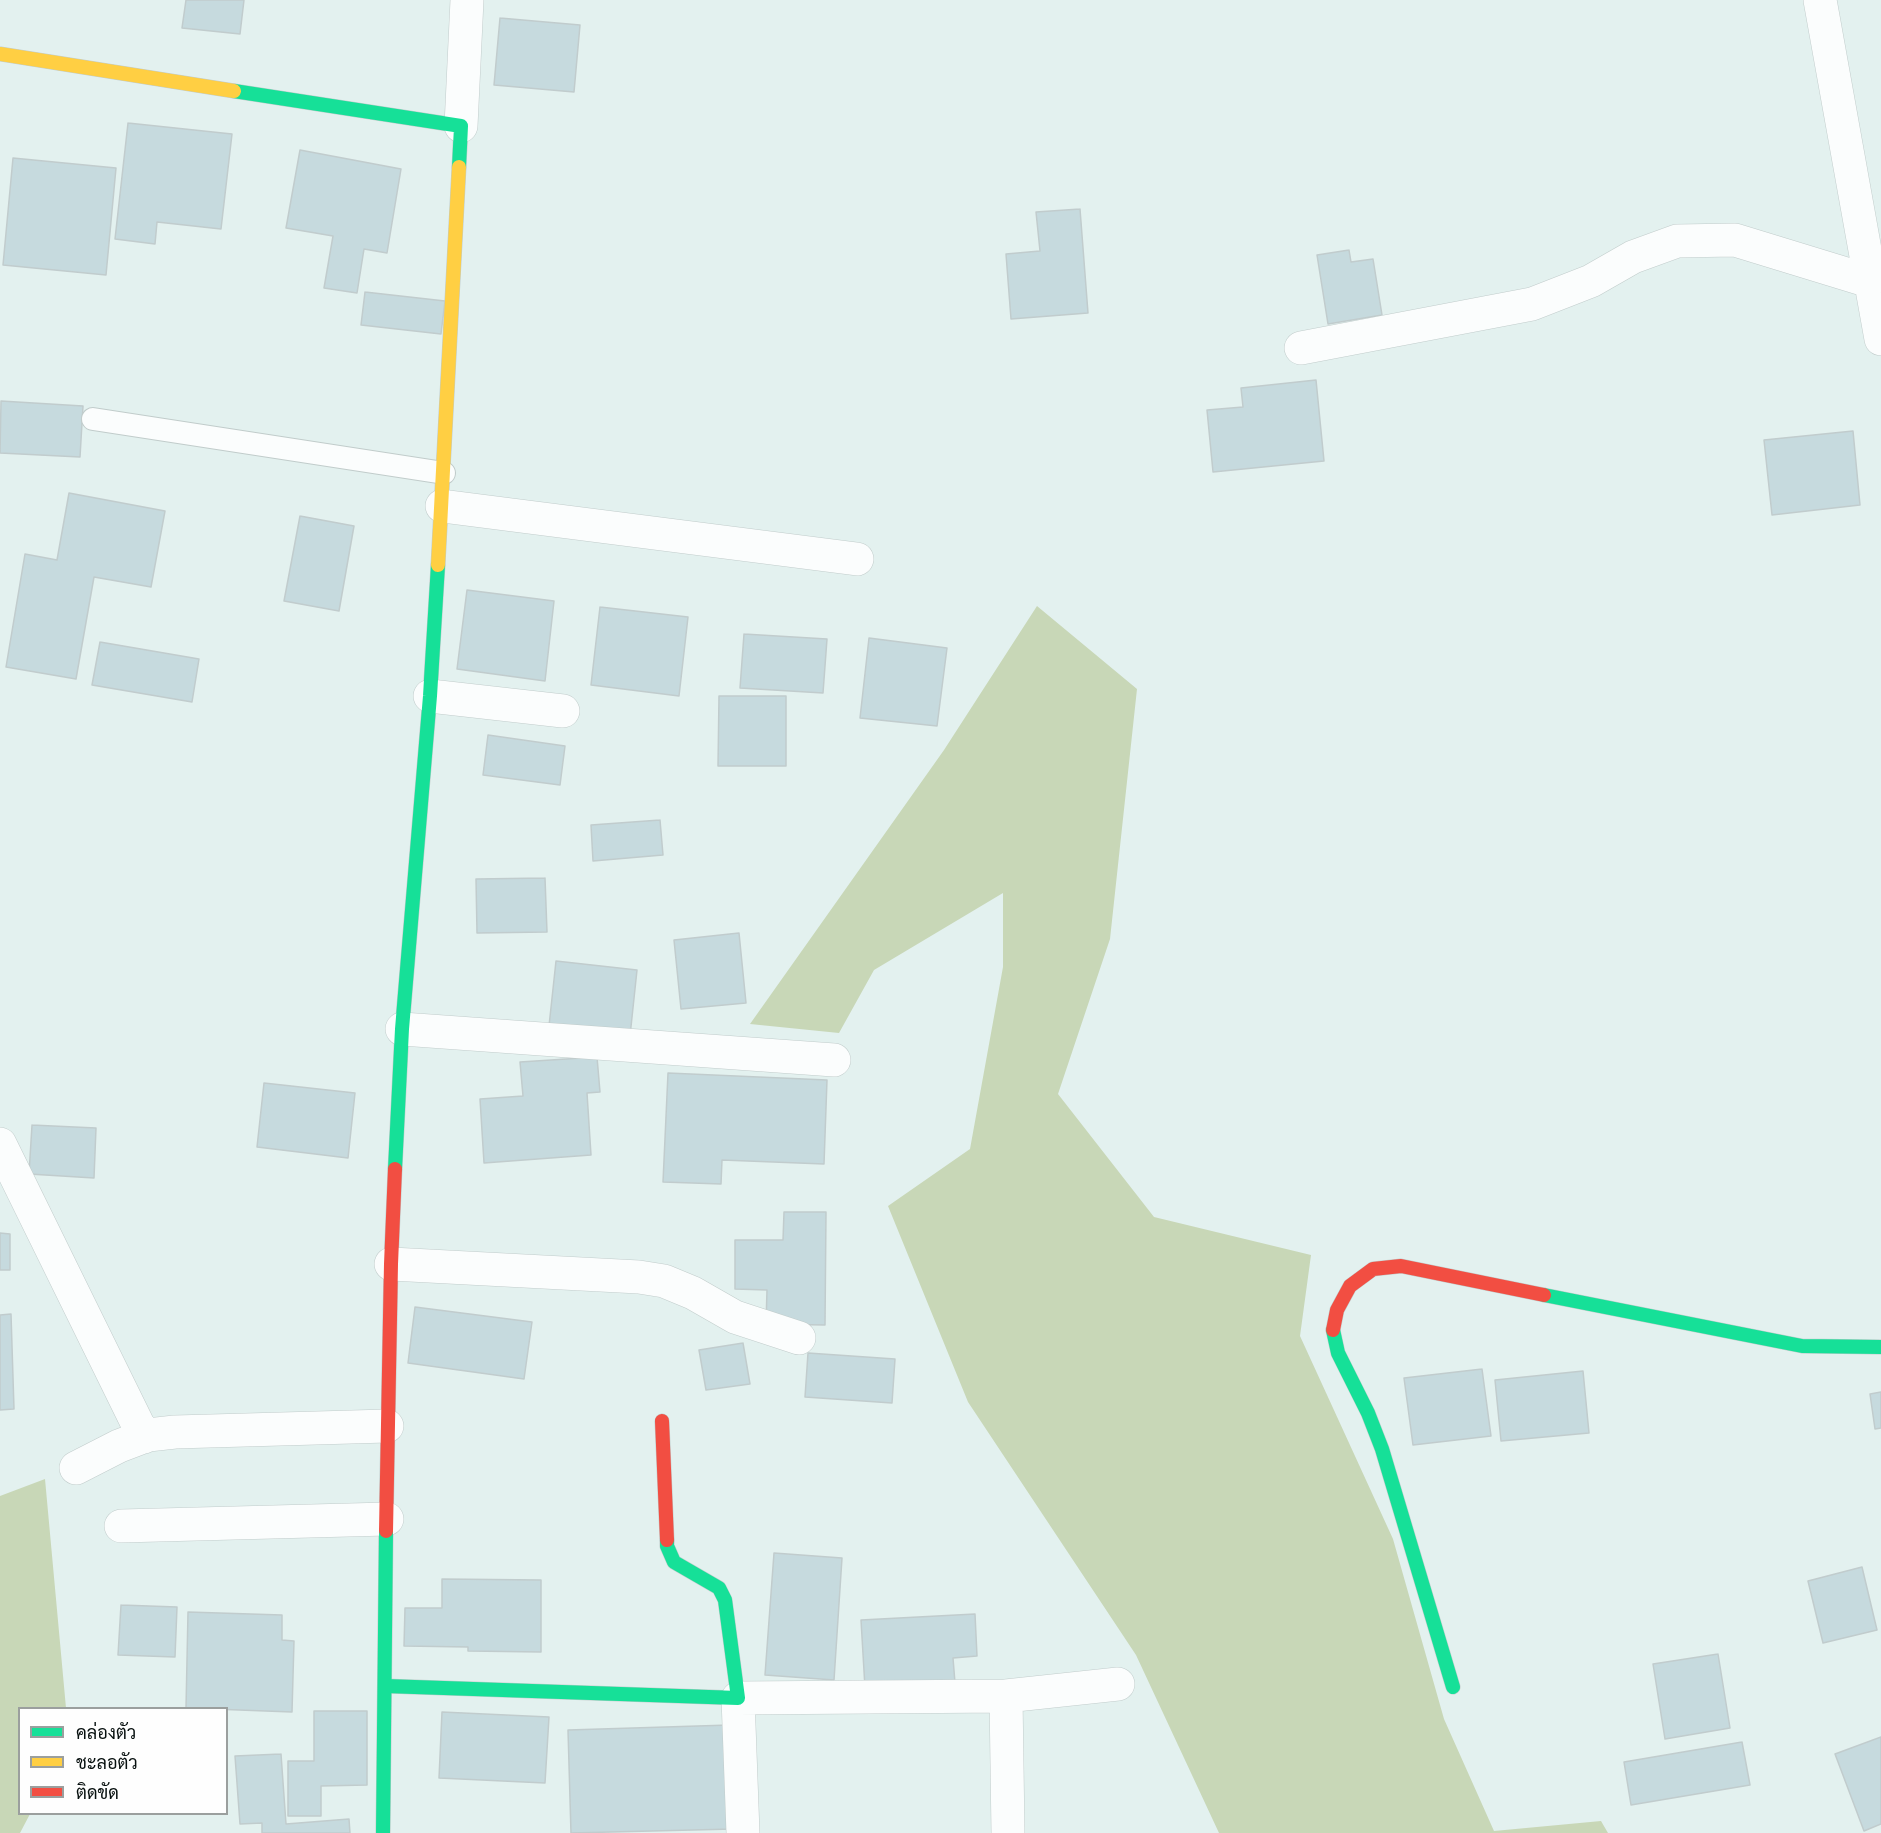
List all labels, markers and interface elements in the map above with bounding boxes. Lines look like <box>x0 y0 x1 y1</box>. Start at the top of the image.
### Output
legend <box>18 1707 228 1815</box>
text: คล่องตัว <box>76 1723 136 1744</box>
text: ชะลอตัว <box>76 1753 138 1774</box>
text: ติดขัด <box>76 1783 119 1804</box>

